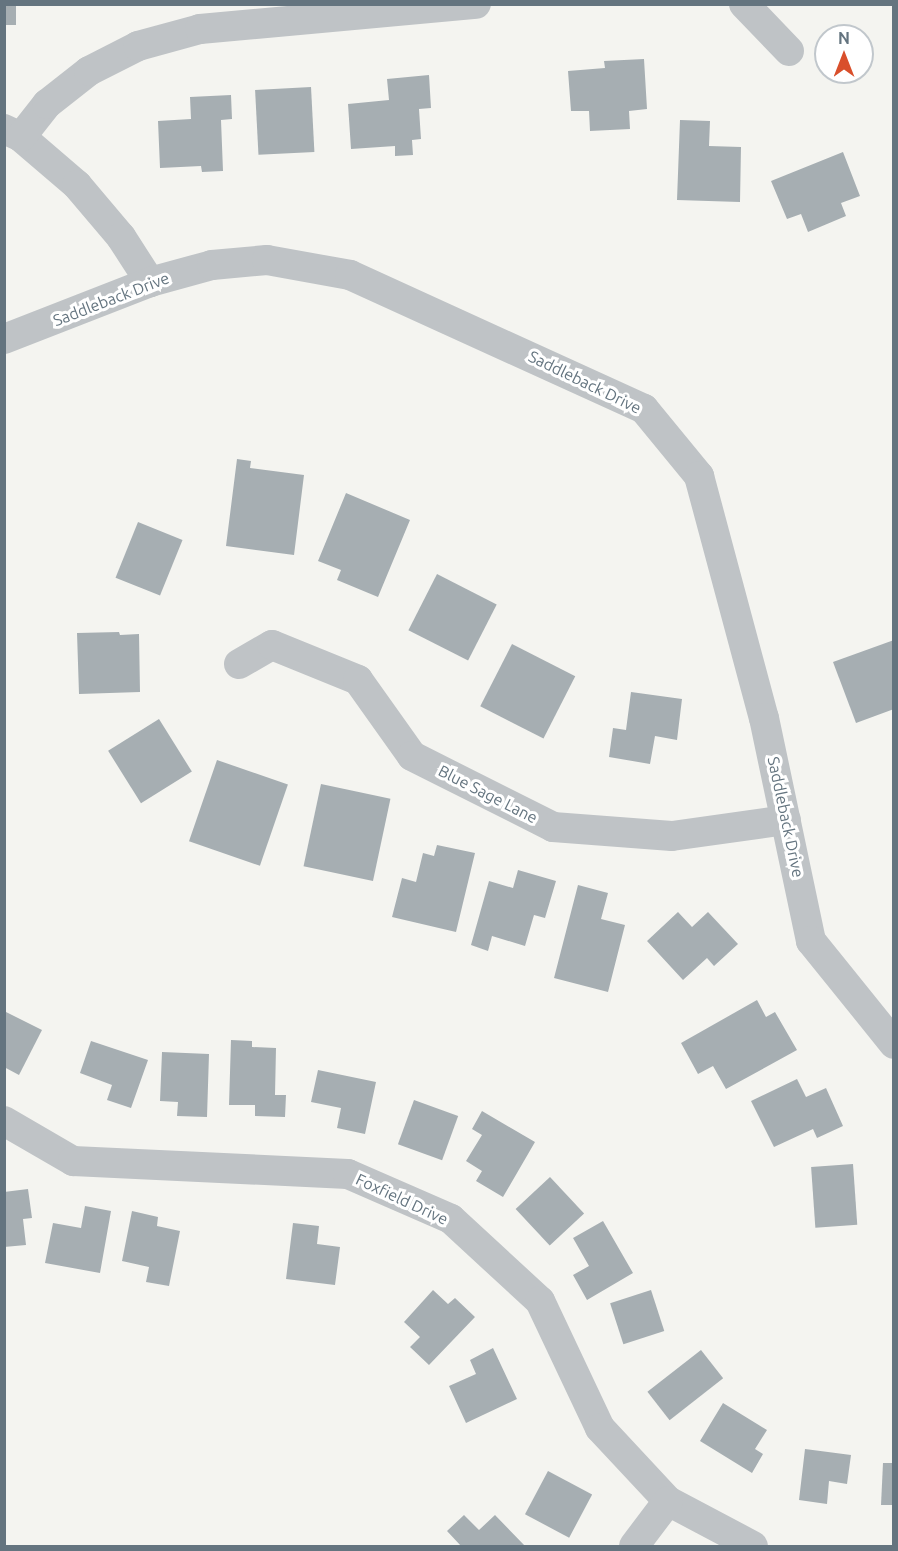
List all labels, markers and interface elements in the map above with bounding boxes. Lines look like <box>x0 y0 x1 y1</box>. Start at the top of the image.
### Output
north arrow <box>814 24 874 84</box>
text: N <box>838 29 850 47</box>
street label: Saddleback Drive <box>50 268 172 330</box>
street label: Saddleback Drive <box>526 346 644 418</box>
street label: Saddleback Drive <box>764 755 808 879</box>
street label: Blue Sage Lane <box>435 761 541 827</box>
street label: Foxfield Drive <box>353 1169 451 1229</box>

